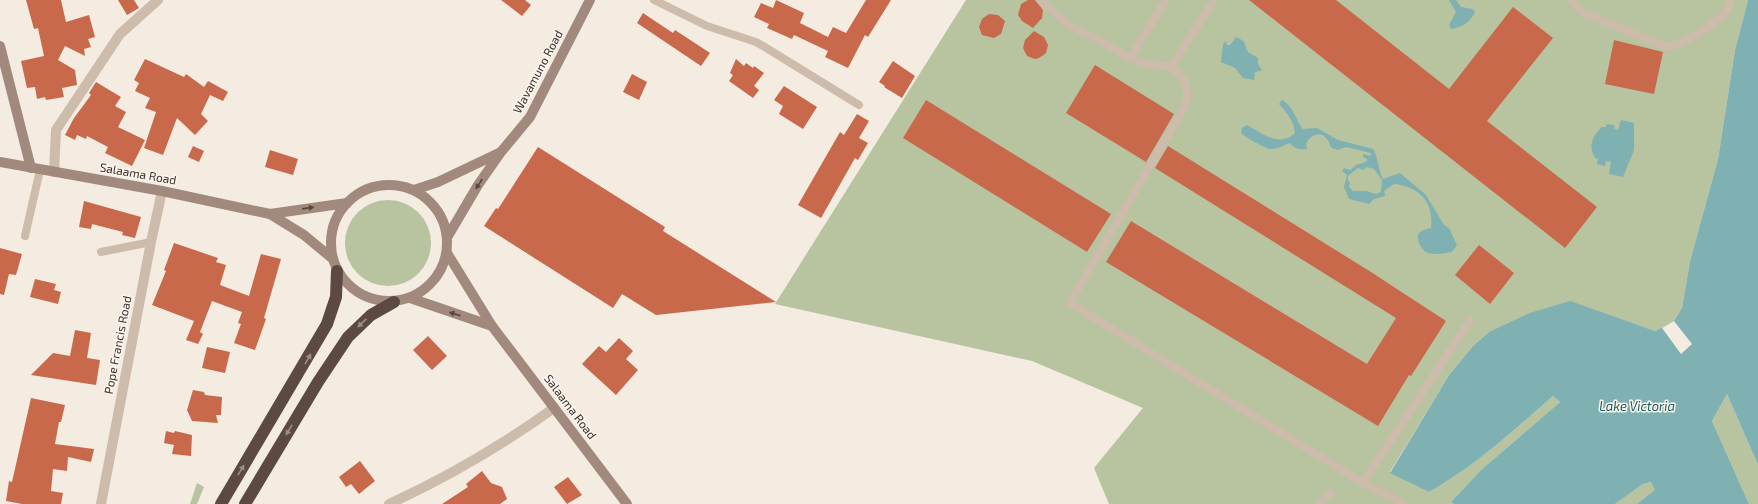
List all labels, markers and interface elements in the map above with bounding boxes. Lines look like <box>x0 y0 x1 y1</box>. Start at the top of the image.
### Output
street label: Wavamuno Road <box>509 28 565 116</box>
street label: Salaama Road <box>99 159 178 187</box>
one-way arrow <box>475 179 483 189</box>
one-way arrow <box>302 205 314 211</box>
street label: Pope Francis Road <box>101 294 133 395</box>
one-way arrow <box>449 311 461 317</box>
one-way arrow <box>357 318 367 328</box>
one-way arrow <box>304 353 311 365</box>
street label: Salaama Road <box>542 371 600 442</box>
water label: Lake Victoria <box>1599 398 1675 414</box>
one-way arrow <box>286 424 293 436</box>
one-way arrow <box>238 465 245 476</box>

